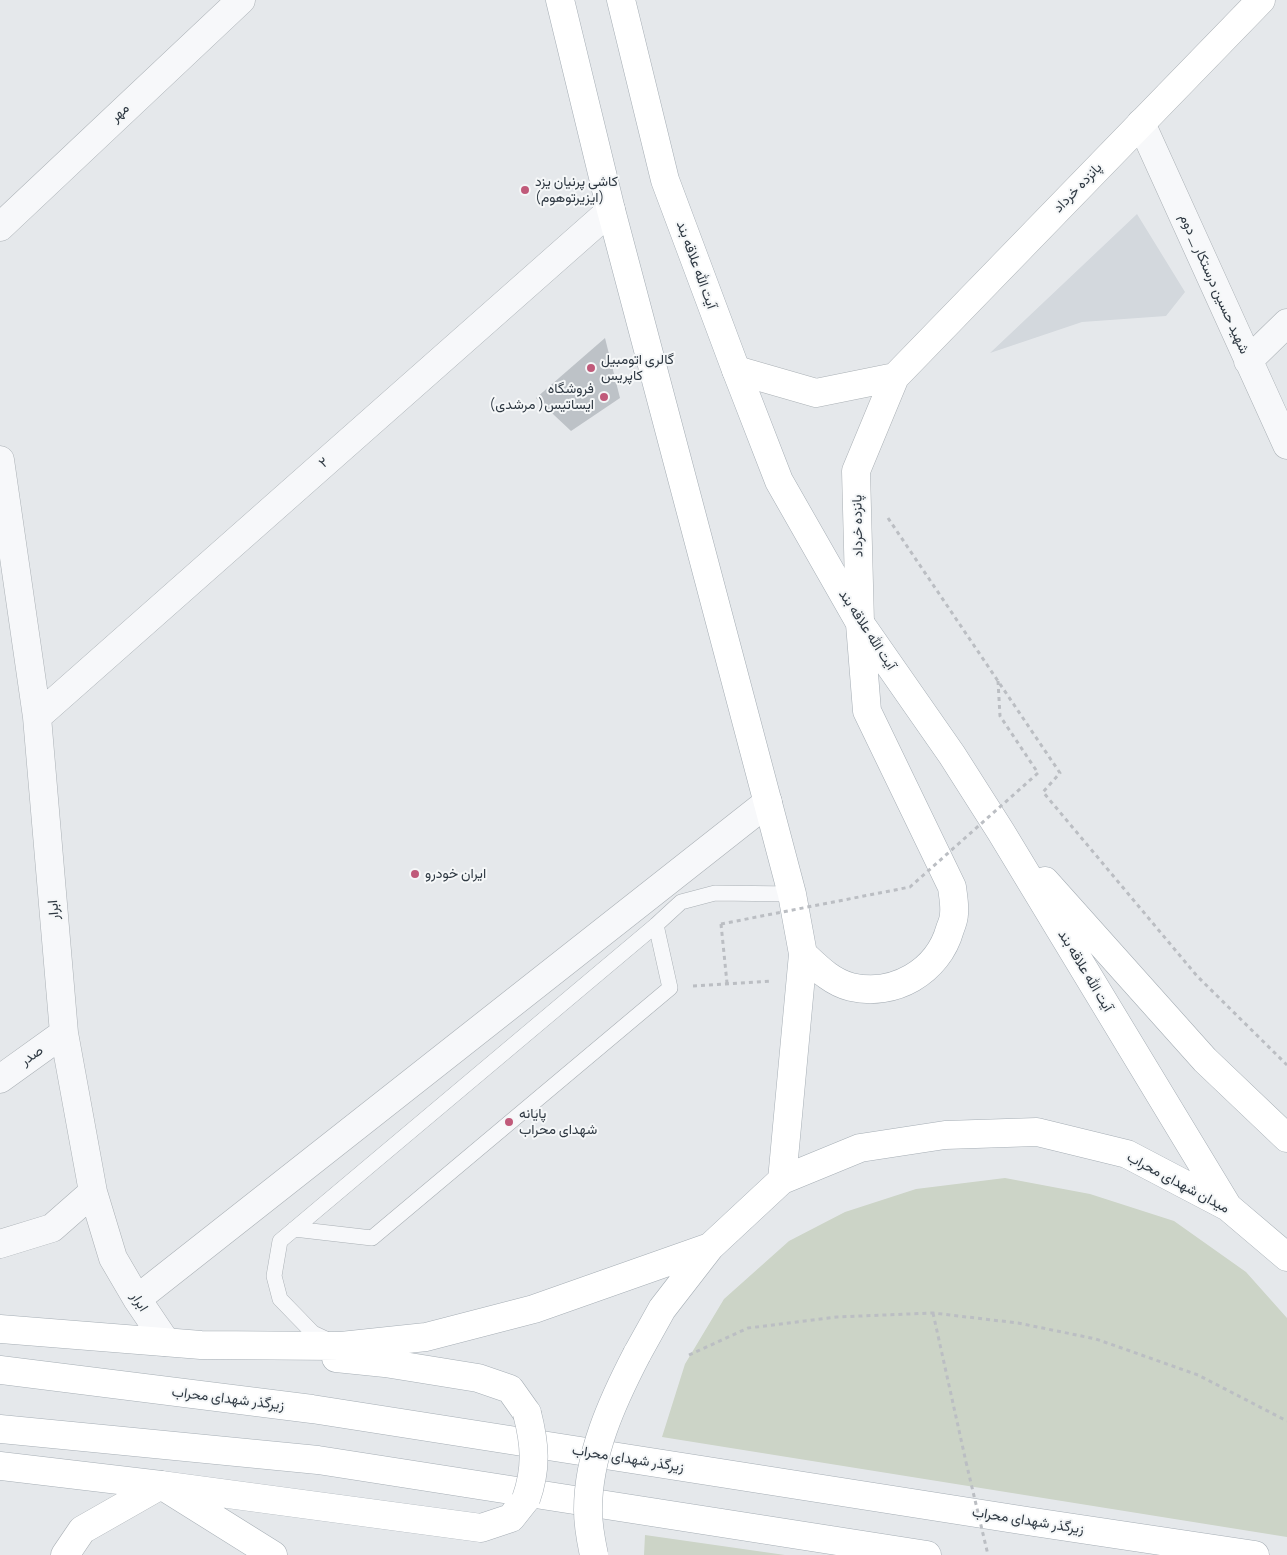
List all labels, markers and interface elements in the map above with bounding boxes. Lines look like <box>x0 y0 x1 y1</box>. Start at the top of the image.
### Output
street label: مهر <box>107 100 133 126</box>
street label: پانزده خرداد <box>1050 160 1106 216</box>
place label: کاشی پرنیان یزد (ایزیرتوهوم) <box>535 174 618 206</box>
marker: کاشی پرنیان یزد (ایزیرتوهوم) <box>519 184 531 196</box>
street label: شهید حسین درستکار _ دوم <box>1176 211 1252 357</box>
street label: آیت الله علاقه بند <box>672 219 720 311</box>
place label: گالری اتومبیل کاپریس <box>601 352 674 384</box>
marker: گالری اتومبیل کاپریس <box>585 362 597 374</box>
place label: فروشگاه ایساتیس( مرشدی) <box>489 381 594 414</box>
marker: فروشگاه ایساتیس( مرشدی) <box>598 391 610 403</box>
street label: ۲ <box>316 454 332 472</box>
street label: پانزده خرداد <box>849 495 867 557</box>
street label: آیت الله علاقه بند <box>835 587 899 673</box>
place label: ایران خودرو <box>425 866 486 882</box>
marker: ایران خودرو <box>409 868 421 880</box>
street label: ابرار <box>45 899 63 921</box>
street label: آیت الله علاقه بند <box>1054 927 1116 1015</box>
street label: صدر <box>17 1042 47 1070</box>
place label: پایانه شهدای محراب <box>519 1106 597 1138</box>
marker: پایانه شهدای محراب <box>503 1116 515 1128</box>
street label: میدان شهدای محراب <box>1124 1149 1232 1217</box>
street label: ابرار <box>127 1289 151 1315</box>
street label: زیرگذر شهدای محراب <box>171 1384 285 1414</box>
street label: زیرگذر شهدای محراب <box>571 1442 685 1476</box>
street label: زیرگذر شهدای محراب <box>971 1504 1085 1538</box>

